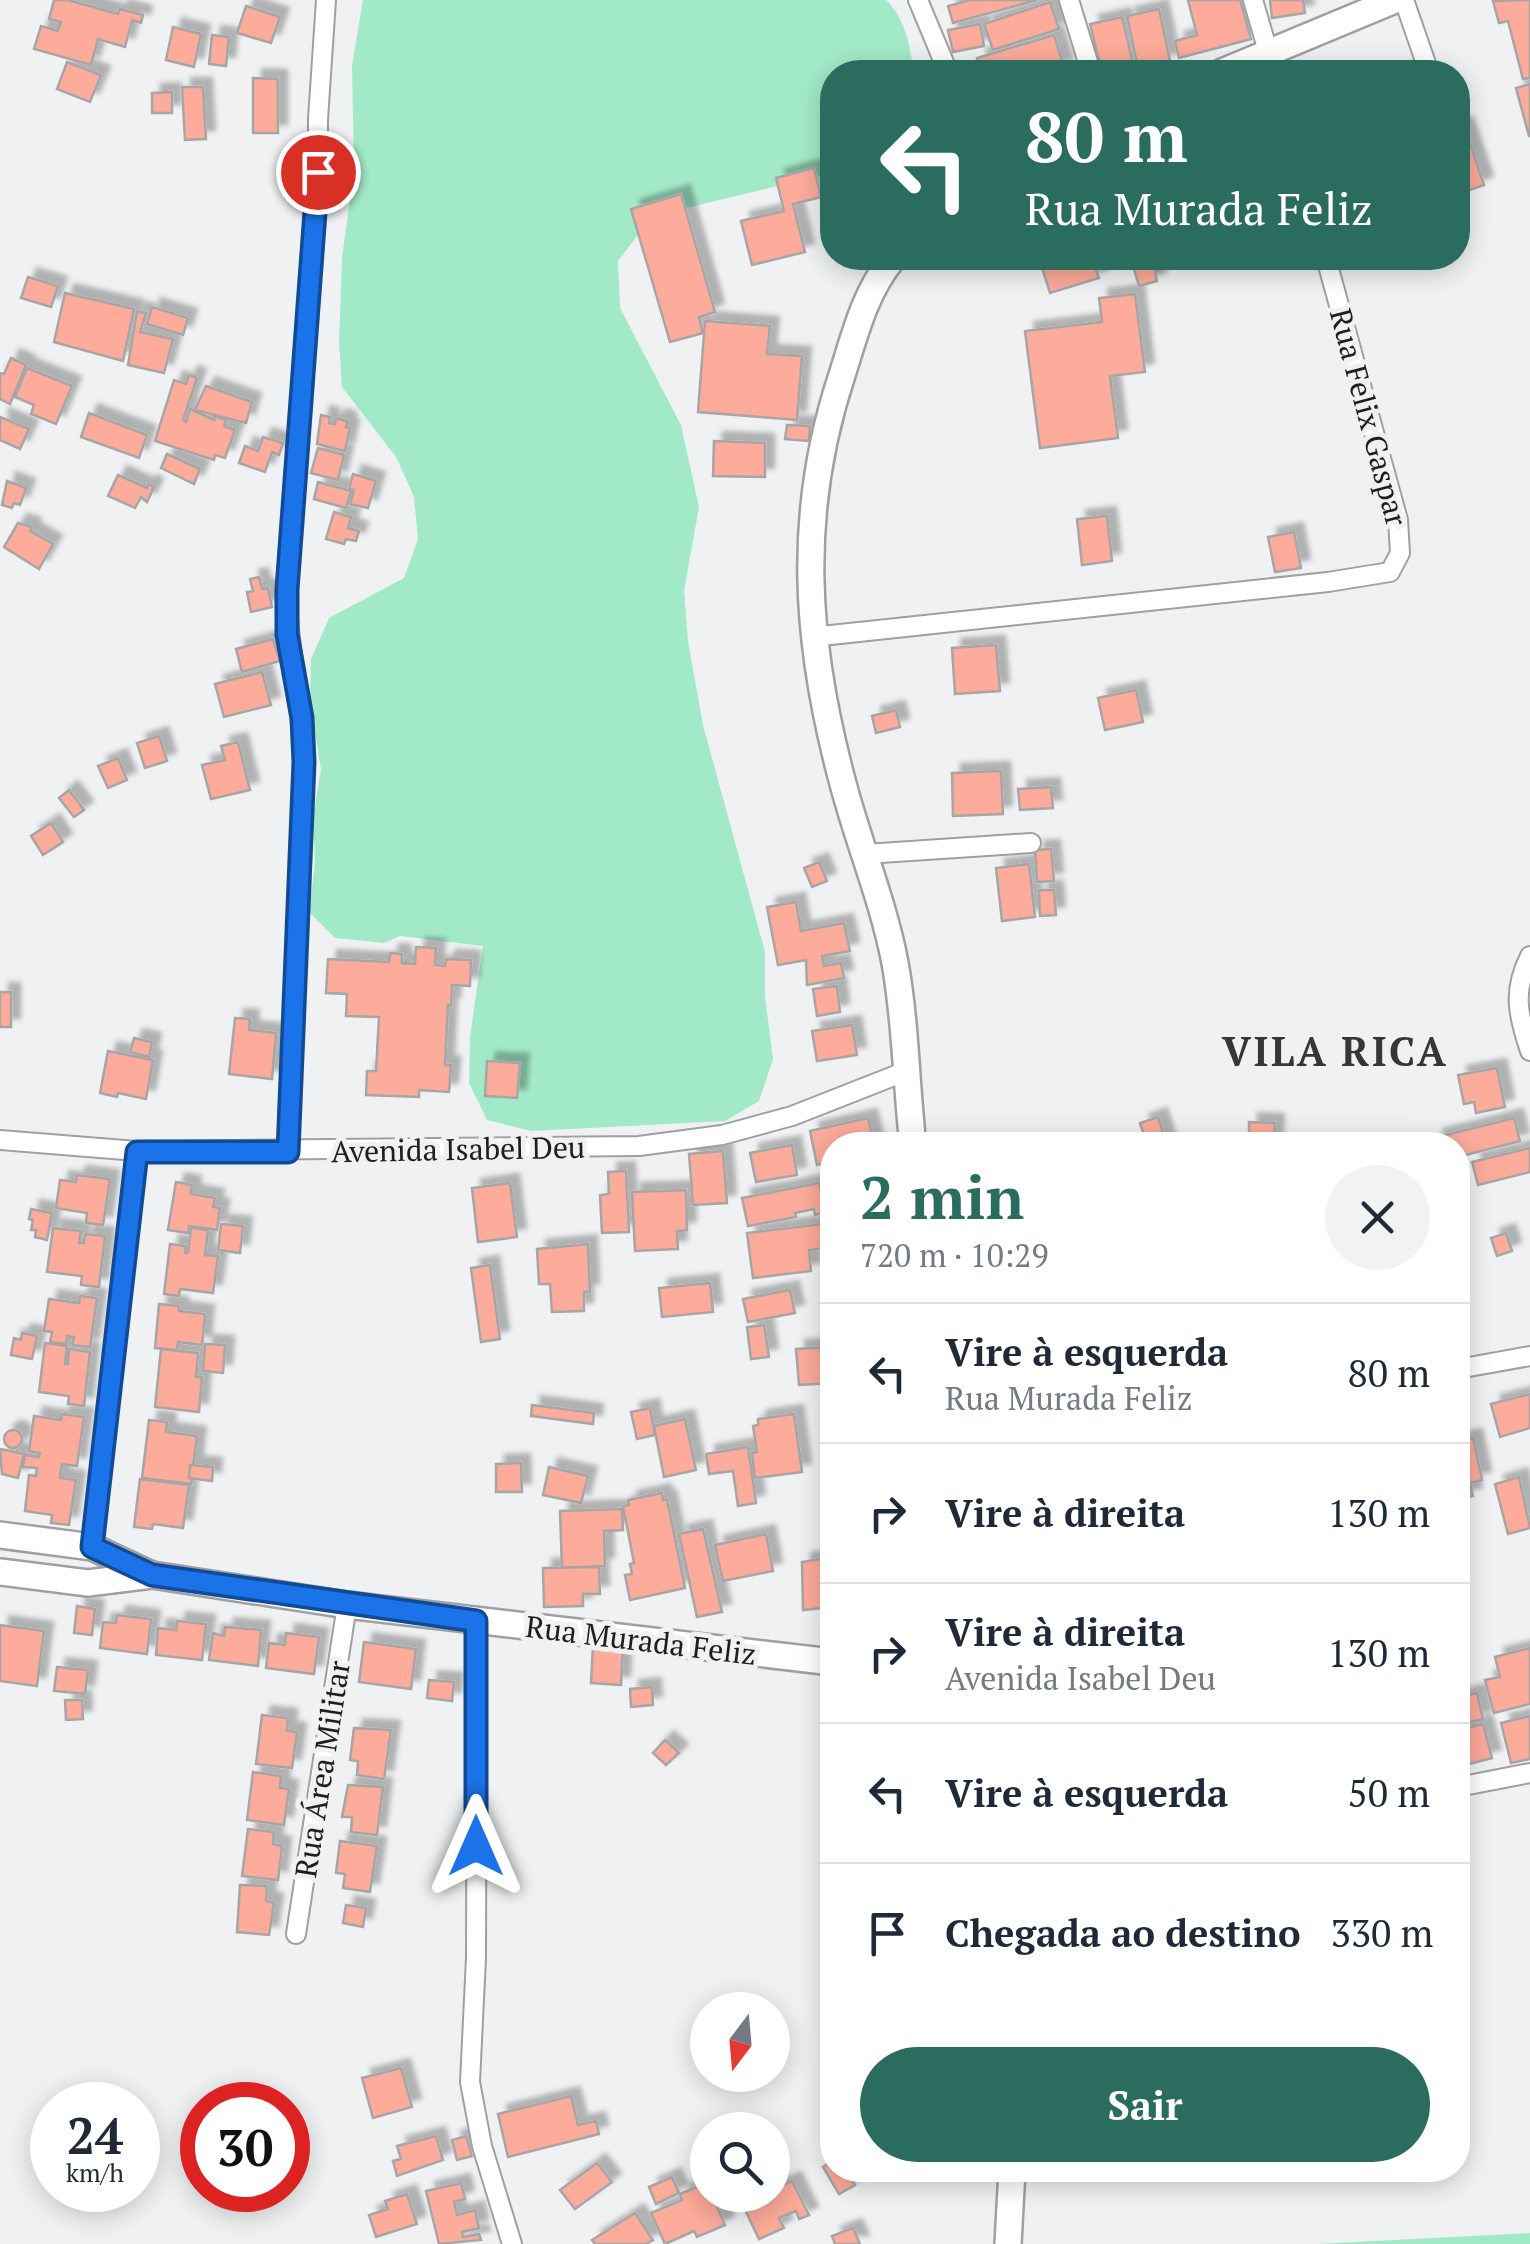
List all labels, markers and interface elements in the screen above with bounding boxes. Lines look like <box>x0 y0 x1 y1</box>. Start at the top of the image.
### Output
text: 80 m <box>1025 89 1188 182</box>
icon: left <box>860 100 990 230</box>
pin <box>276 130 361 215</box>
icon: arrive <box>291 145 346 200</box>
text: Rua Murada Feliz <box>1025 178 1373 238</box>
street label: Rua Felix Gaspar <box>1321 304 1417 531</box>
district label: VILA RICA <box>1222 1024 1448 1077</box>
street label: Avenida Isabel Deu <box>331 1127 585 1171</box>
text: 2 min <box>860 1157 1024 1236</box>
button: close <box>1325 1165 1430 1270</box>
text: 720 m · 10:29 <box>860 1234 1048 1276</box>
text: Vire à esquerda <box>945 1327 1228 1377</box>
icon: left <box>860 1346 915 1401</box>
text: 80 m <box>1347 1348 1430 1398</box>
text: Rua Murada Feliz <box>945 1377 1192 1419</box>
icon: right <box>860 1486 915 1541</box>
text: Vire à direita <box>945 1488 1185 1538</box>
text: 130 m <box>1327 1488 1430 1538</box>
street label: Rua Murada Feliz <box>523 1606 759 1674</box>
text: Vire à direita <box>945 1607 1185 1657</box>
icon: right <box>860 1626 915 1681</box>
text: 130 m <box>1327 1628 1430 1678</box>
street label: Rua Área Militar <box>285 1657 359 1880</box>
text: Avenida Isabel Deu <box>945 1657 1216 1699</box>
icon: left <box>860 1766 915 1821</box>
text: Vire à esquerda <box>945 1768 1228 1818</box>
text: 50 m <box>1347 1768 1430 1818</box>
position arrow <box>424 1794 528 1898</box>
icon: arrive <box>860 1906 915 1961</box>
text: Chegada ao destino <box>945 1908 1300 1958</box>
text: 330 m <box>1330 1908 1433 1958</box>
north arrow <box>690 1992 790 2092</box>
map controls <box>690 1992 790 2212</box>
button: Sair <box>860 2047 1430 2162</box>
speed limit sign: 30 <box>180 2082 310 2212</box>
text: 24 <box>67 2102 123 2168</box>
button: search <box>690 2112 790 2212</box>
text: km/h <box>66 2156 124 2189</box>

